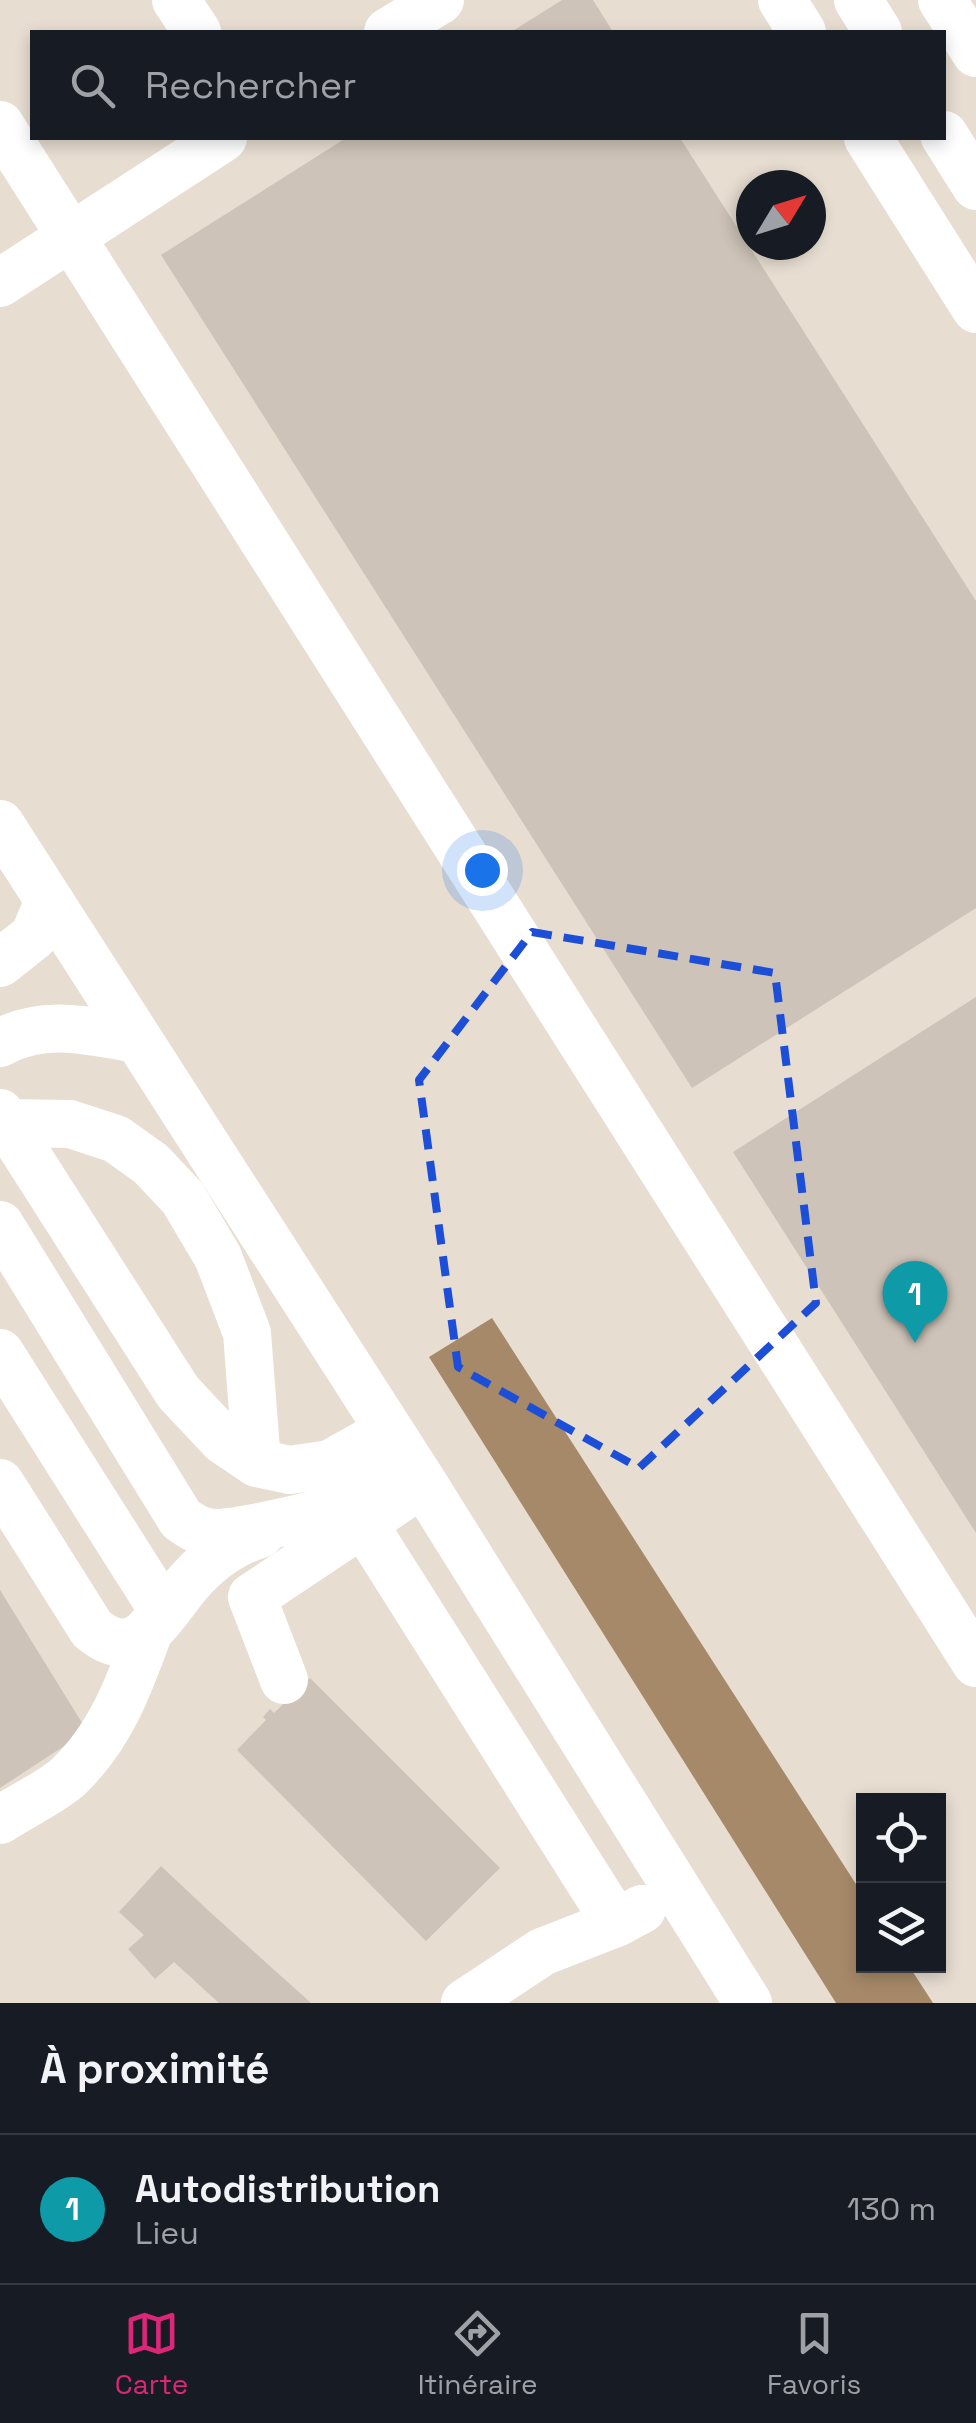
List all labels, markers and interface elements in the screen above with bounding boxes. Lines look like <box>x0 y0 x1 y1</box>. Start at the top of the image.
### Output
search box <box>30 30 946 140</box>
icon: search <box>65 58 120 113</box>
text: Rechercher <box>145 61 356 109</box>
north arrow <box>736 170 826 260</box>
your location <box>457 845 508 896</box>
pin: 1 <box>882 1260 948 1343</box>
map controls <box>856 1793 946 1973</box>
button: locate <box>856 1793 946 1883</box>
button: layers <box>856 1883 946 1973</box>
text: À proximité <box>40 2042 270 2095</box>
text: Autodistribution <box>135 2165 441 2213</box>
text: 1 <box>65 2189 80 2229</box>
text: 130 m <box>847 2189 936 2229</box>
text: Lieu <box>135 2213 199 2253</box>
tab: Carte <box>115 2306 188 2402</box>
tab: Itinéraire <box>418 2306 538 2402</box>
tab: Favoris <box>767 2306 861 2402</box>

